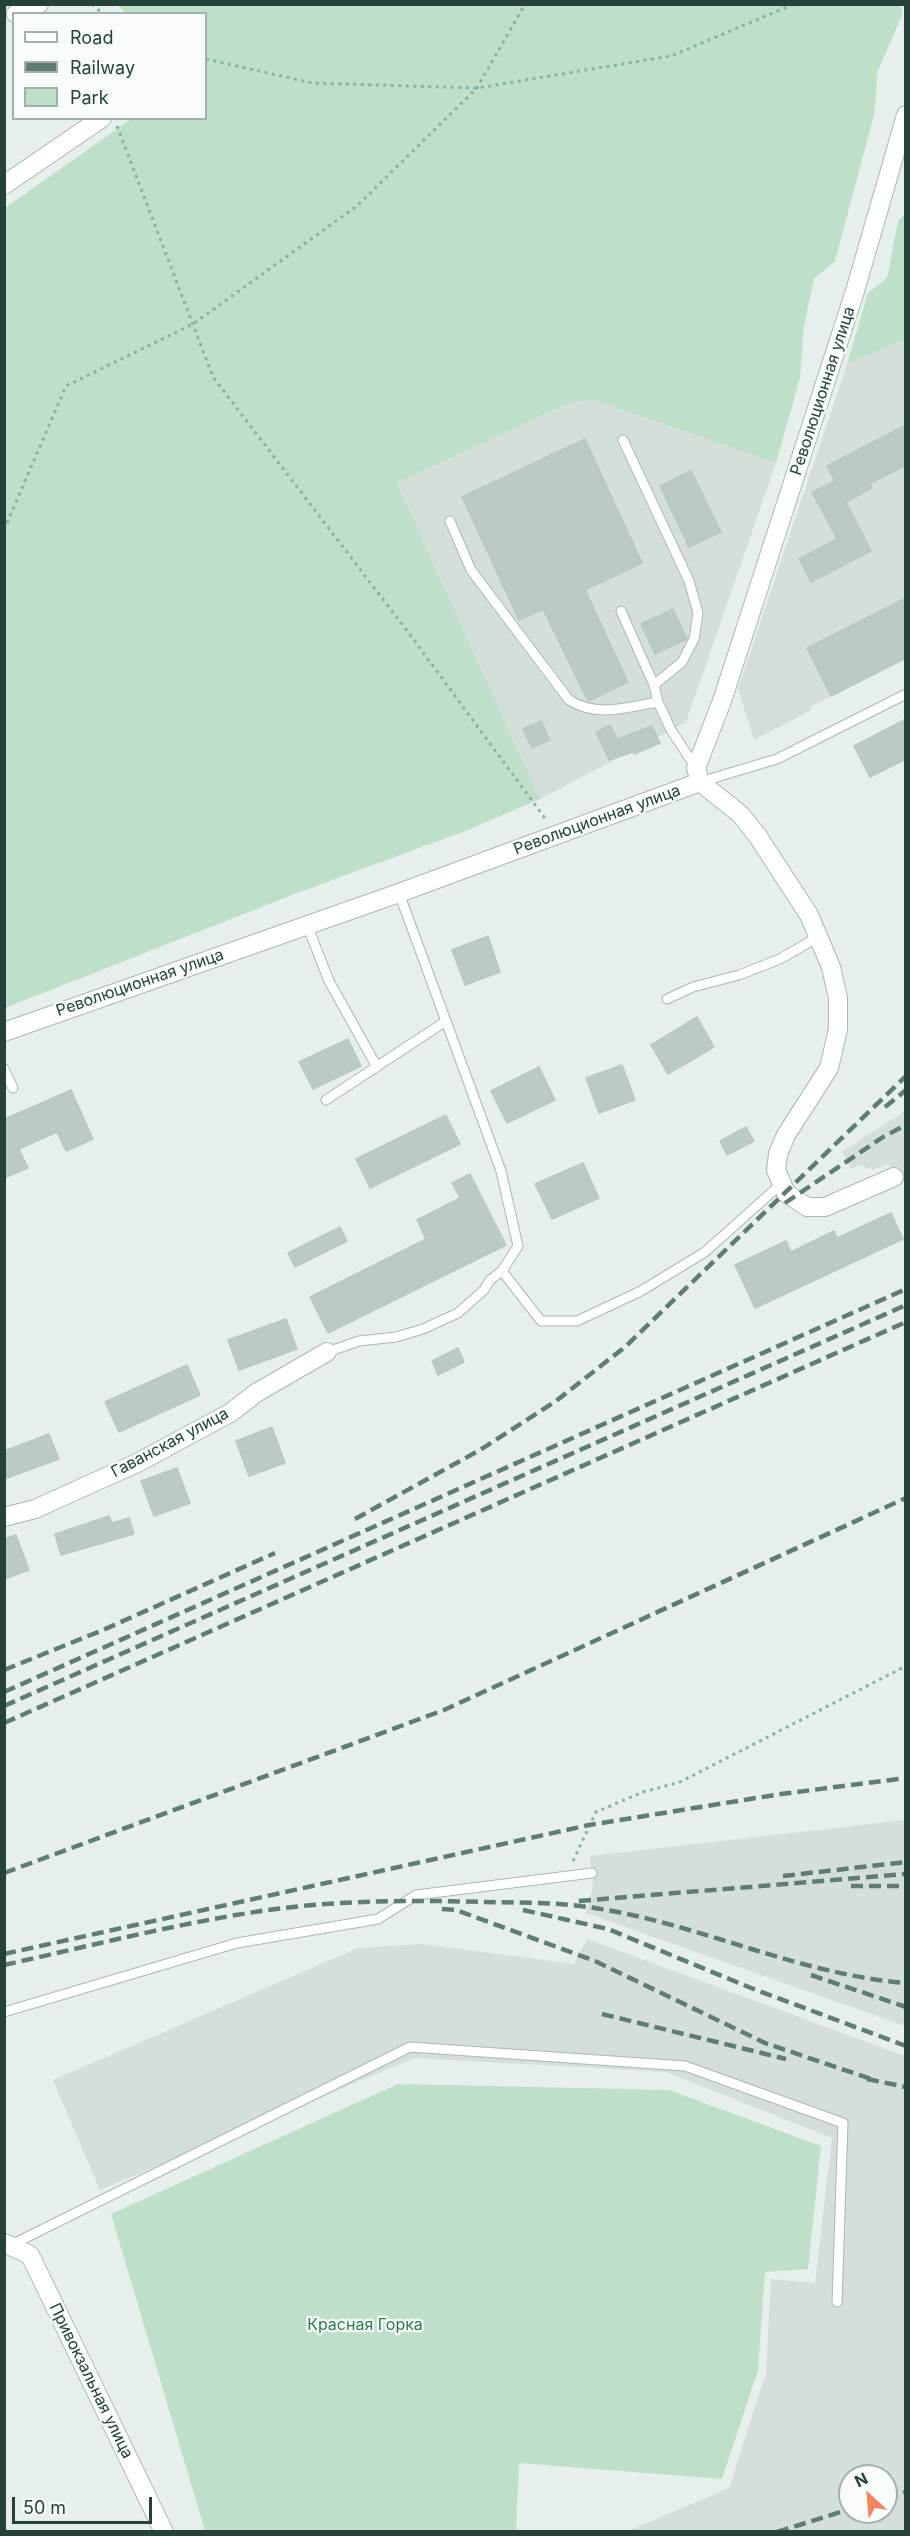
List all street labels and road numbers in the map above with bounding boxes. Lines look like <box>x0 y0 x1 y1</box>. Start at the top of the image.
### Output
street label: Революционная улица <box>787 304 859 478</box>
street label: Революционная улица <box>511 781 683 859</box>
street label: Революционная улица <box>54 945 226 1021</box>
street label: Гаванская улица <box>108 1404 232 1482</box>
street label: Привокзальная улица <box>45 2300 137 2462</box>

